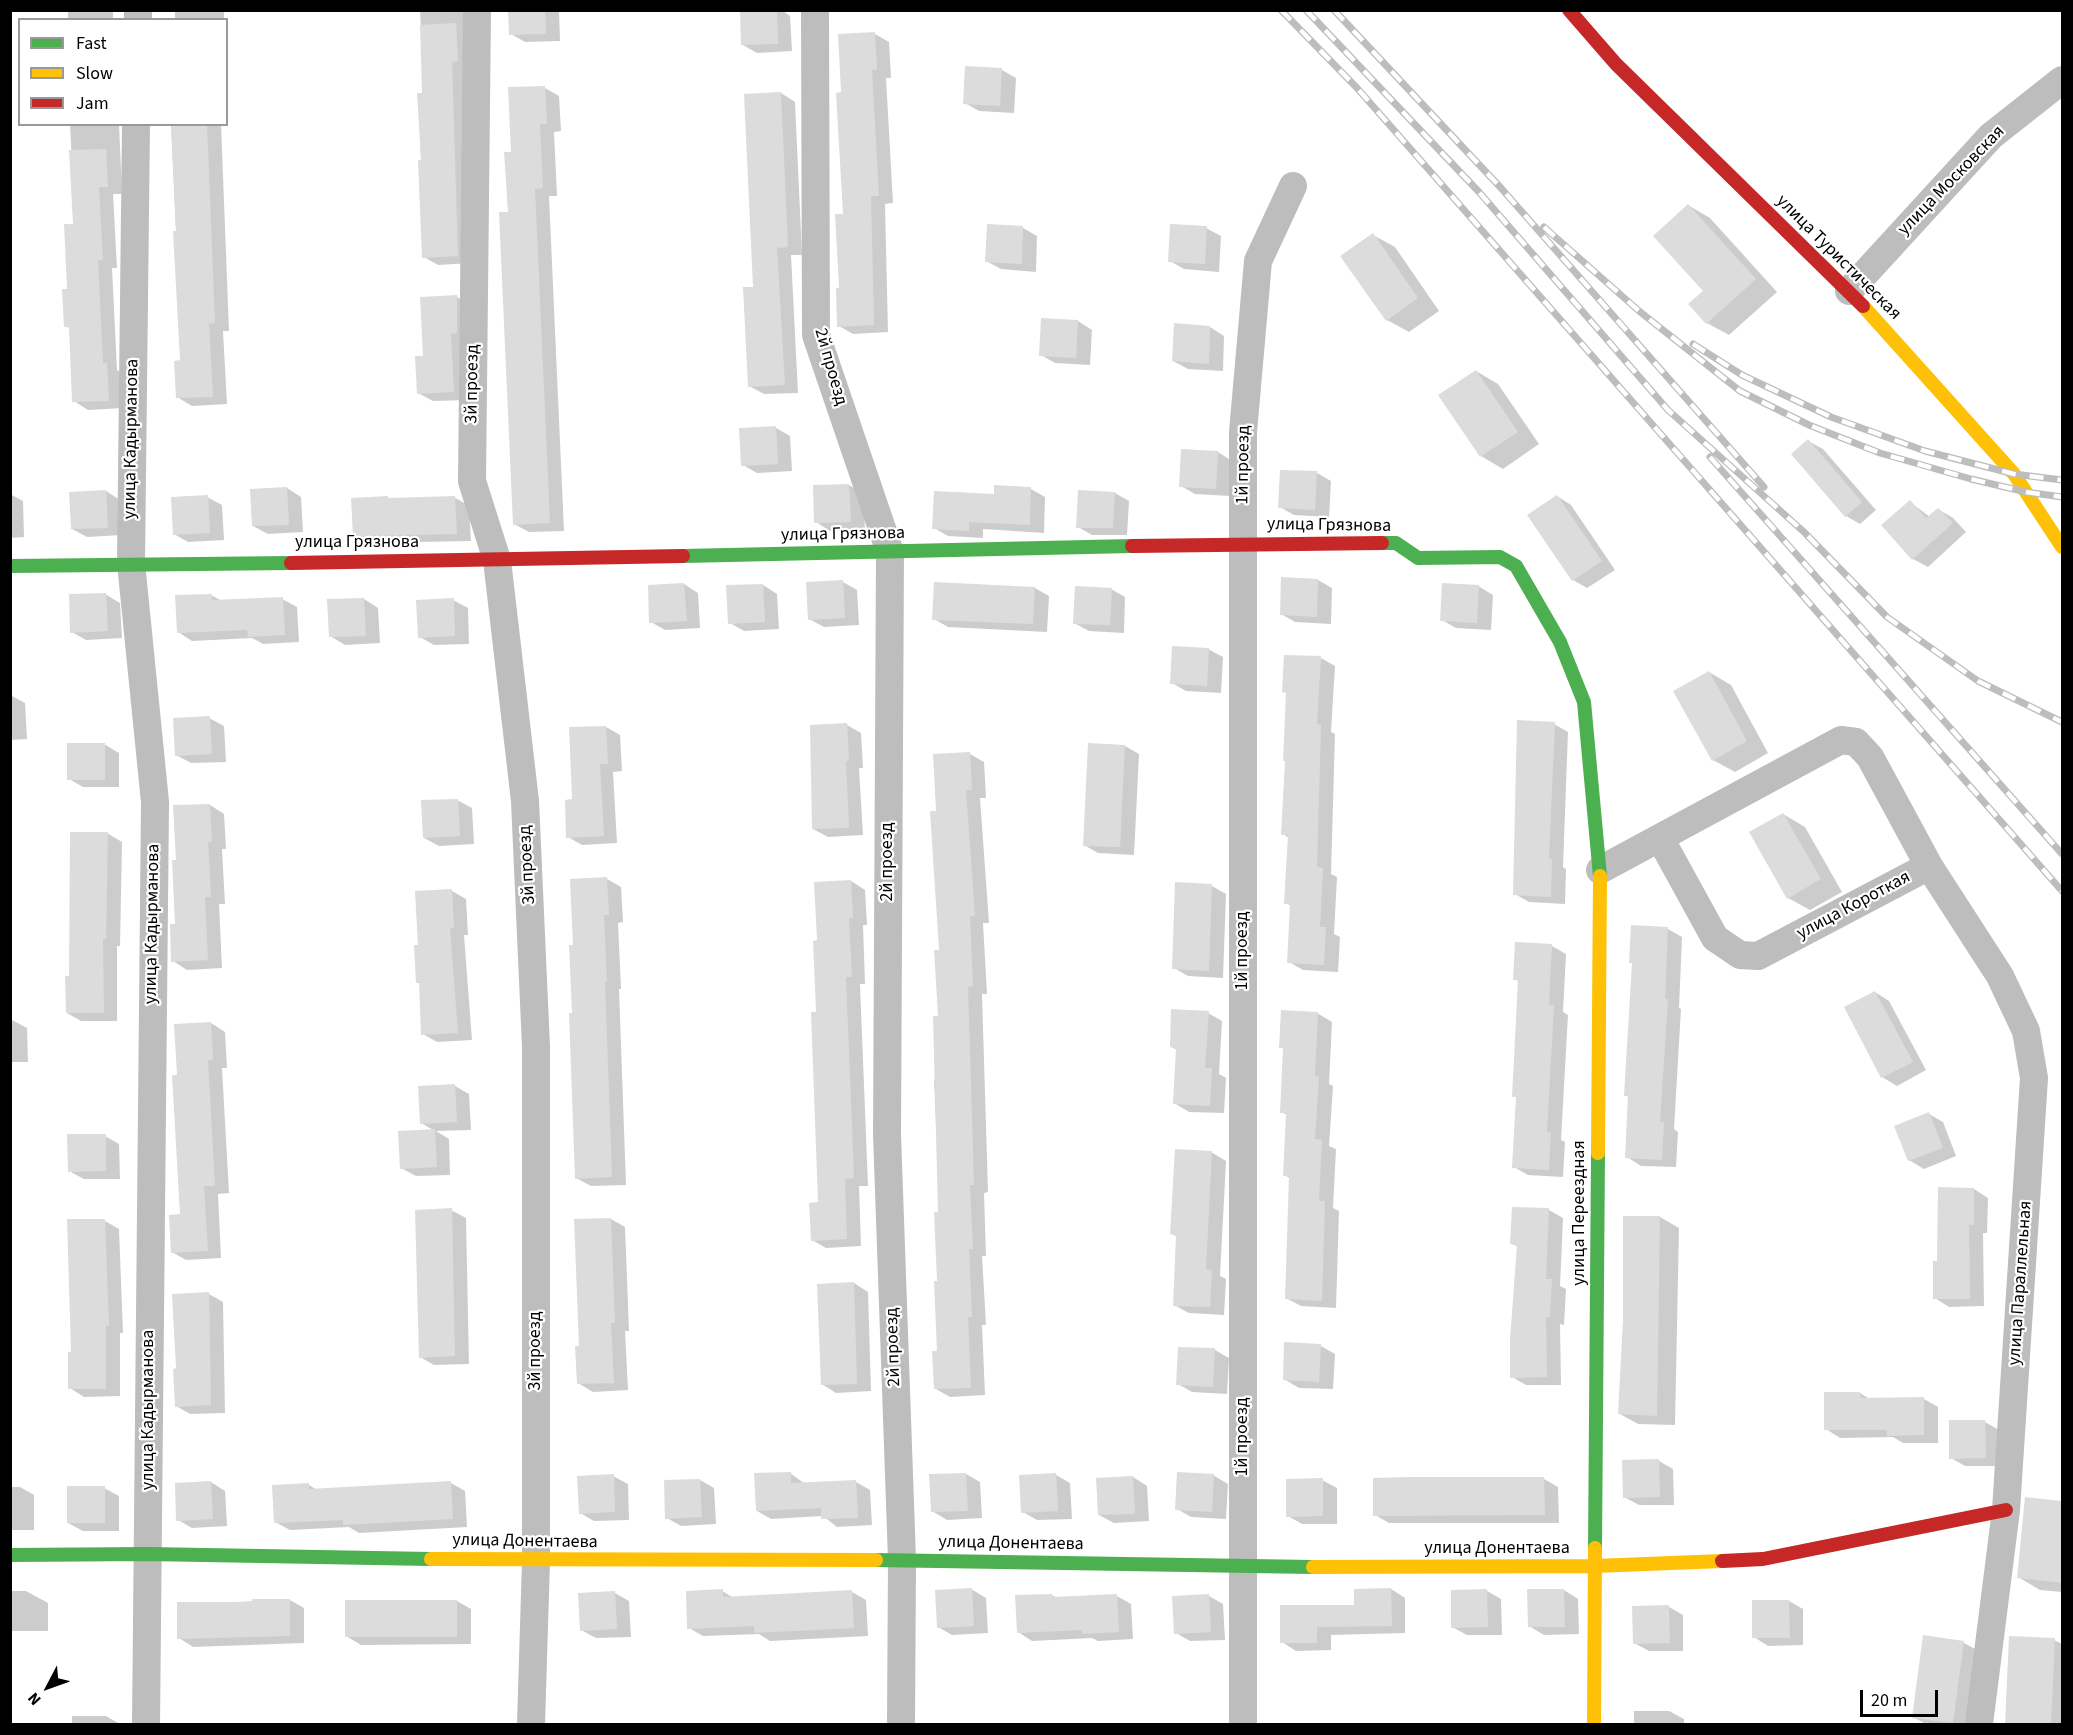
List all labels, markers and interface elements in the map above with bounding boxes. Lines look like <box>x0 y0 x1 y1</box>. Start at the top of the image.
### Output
legend <box>18 18 228 126</box>
text: Fast <box>76 31 107 56</box>
text: Slow <box>76 61 113 86</box>
text: Jam <box>76 91 109 116</box>
street label: улица Московская <box>1894 121 2010 241</box>
street label: улица Туристическая <box>1771 191 1905 325</box>
street label: 2й проезд <box>809 326 851 408</box>
street label: 3й проезд <box>462 344 484 424</box>
street label: улица Кадырманова <box>120 359 144 519</box>
street label: 1й проезд <box>1233 425 1255 505</box>
street label: улица Грязнова <box>1267 514 1391 538</box>
street label: улица Грязнова <box>781 523 905 547</box>
street label: улица Грязнова <box>295 532 419 554</box>
street label: 2й проезд <box>877 822 899 902</box>
street label: 3й проезд <box>515 825 541 905</box>
street label: улица Кадырманова <box>141 844 165 1004</box>
street label: улица Короткая <box>1793 867 1915 945</box>
street label: 1й проезд <box>1232 911 1254 991</box>
street label: улица Переездная <box>1569 1140 1591 1286</box>
street label: улица Параллельная <box>2004 1200 2038 1366</box>
street label: 2й проезд <box>882 1307 906 1387</box>
street label: 3й проезд <box>525 1311 547 1391</box>
street label: улица Кадырманова <box>138 1330 160 1490</box>
street label: 1й проезд <box>1232 1397 1254 1477</box>
street label: улица Донентаева <box>452 1530 598 1554</box>
street label: улица Донентаева <box>938 1532 1084 1556</box>
street label: улица Донентаева <box>1424 1538 1570 1560</box>
north arrow <box>18 1657 78 1717</box>
scale bar <box>1863 1678 1941 1716</box>
text: N <box>23 1688 46 1710</box>
text: 20 m <box>1871 1688 1907 1713</box>

